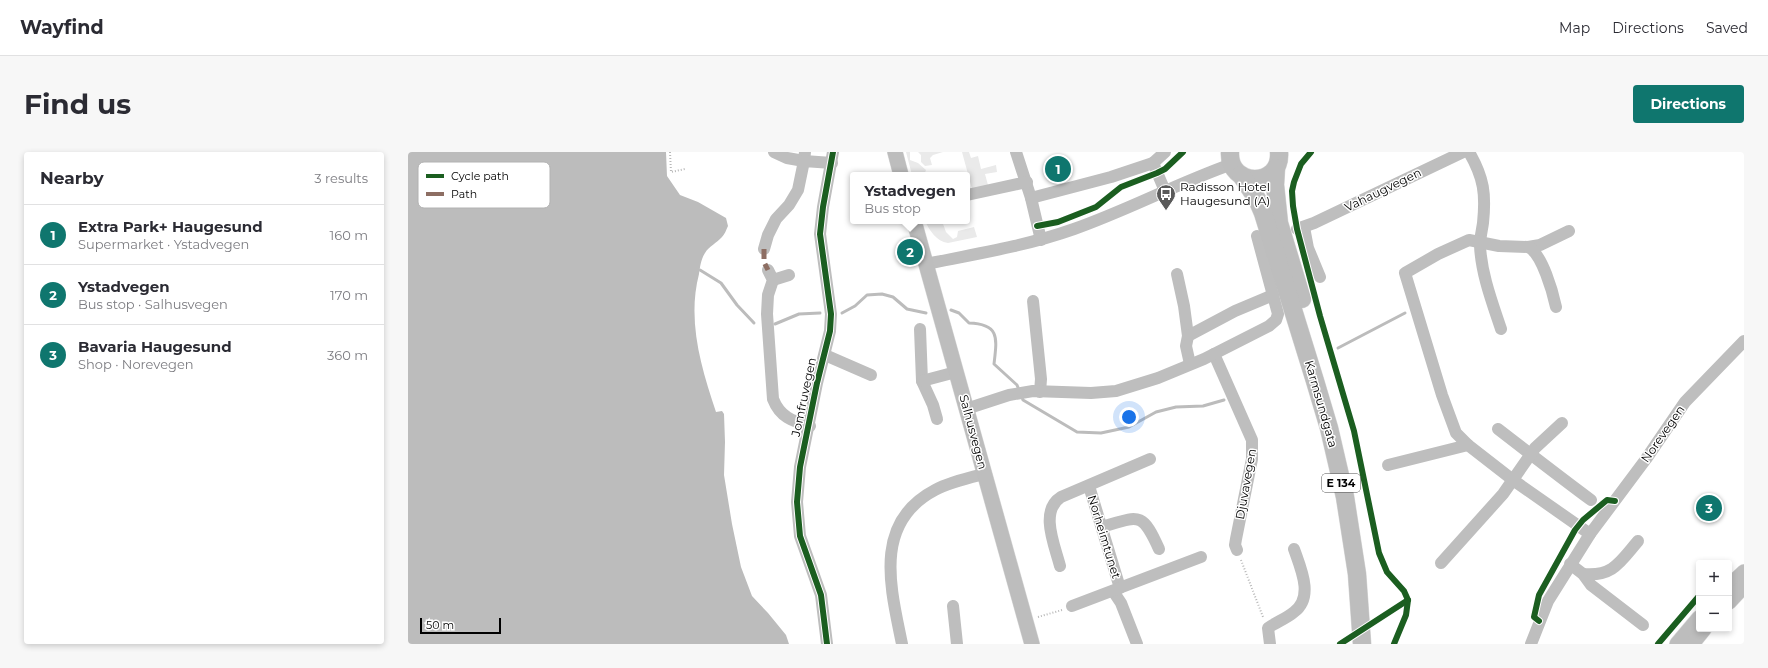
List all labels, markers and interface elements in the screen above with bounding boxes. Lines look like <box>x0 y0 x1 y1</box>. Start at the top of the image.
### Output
text: Wayfind <box>20 16 104 39</box>
text: Map <box>1559 19 1590 37</box>
text: Directions <box>1612 19 1684 37</box>
text: Saved <box>1706 19 1748 37</box>
button: Directions <box>1633 85 1744 123</box>
text: Find us <box>24 87 131 121</box>
pin: 1 <box>1045 154 1071 184</box>
legend <box>418 162 550 208</box>
street label: Vahaugvegen <box>1342 165 1424 215</box>
text: Nearby <box>40 168 104 188</box>
text: Cycle path <box>451 169 509 183</box>
text: 3 results <box>314 170 368 186</box>
popup <box>850 172 970 224</box>
place label: Radisson Hotel Haugesund (A) <box>1180 179 1270 208</box>
text: Ystadvegen <box>864 181 956 200</box>
bus stop icon: Radisson Hotel Haugesund (A) <box>1155 183 1177 211</box>
text: Path <box>451 187 477 201</box>
text: Bus stop <box>864 200 921 216</box>
text: Extra Park+ Haugesund <box>78 217 263 236</box>
text: 1 <box>50 227 56 243</box>
text: 160 m <box>330 227 368 243</box>
text: Supermarket · Ystadvegen <box>78 236 249 252</box>
pin: 2 <box>897 237 923 267</box>
text: Ystadvegen <box>78 277 170 296</box>
text: 2 <box>49 287 57 303</box>
text: 170 m <box>330 287 368 303</box>
text: Bus stop · Salhusvegen <box>78 296 228 312</box>
text: Bavaria Haugesund <box>78 337 232 356</box>
text: 3 <box>49 347 57 363</box>
text: 360 m <box>327 347 368 363</box>
text: Shop · Norevegen <box>78 356 194 372</box>
street label: Jomfruvegen <box>788 356 819 439</box>
street label: Karmsundgata <box>1302 359 1341 449</box>
street label: Salhusvegen <box>956 393 991 471</box>
street label: Norevegen <box>1637 402 1688 465</box>
your location <box>1119 407 1139 427</box>
street label: Djuvavegen <box>1232 447 1259 520</box>
road number: E 134 <box>1322 474 1360 492</box>
street label: Norheimtunet <box>1085 493 1124 581</box>
pin: 3 <box>1696 493 1722 523</box>
map controls <box>1696 560 1732 632</box>
button: + <box>1696 560 1732 596</box>
button: − <box>1696 596 1732 632</box>
scale bar <box>420 616 501 635</box>
text: 50 m <box>426 618 454 632</box>

